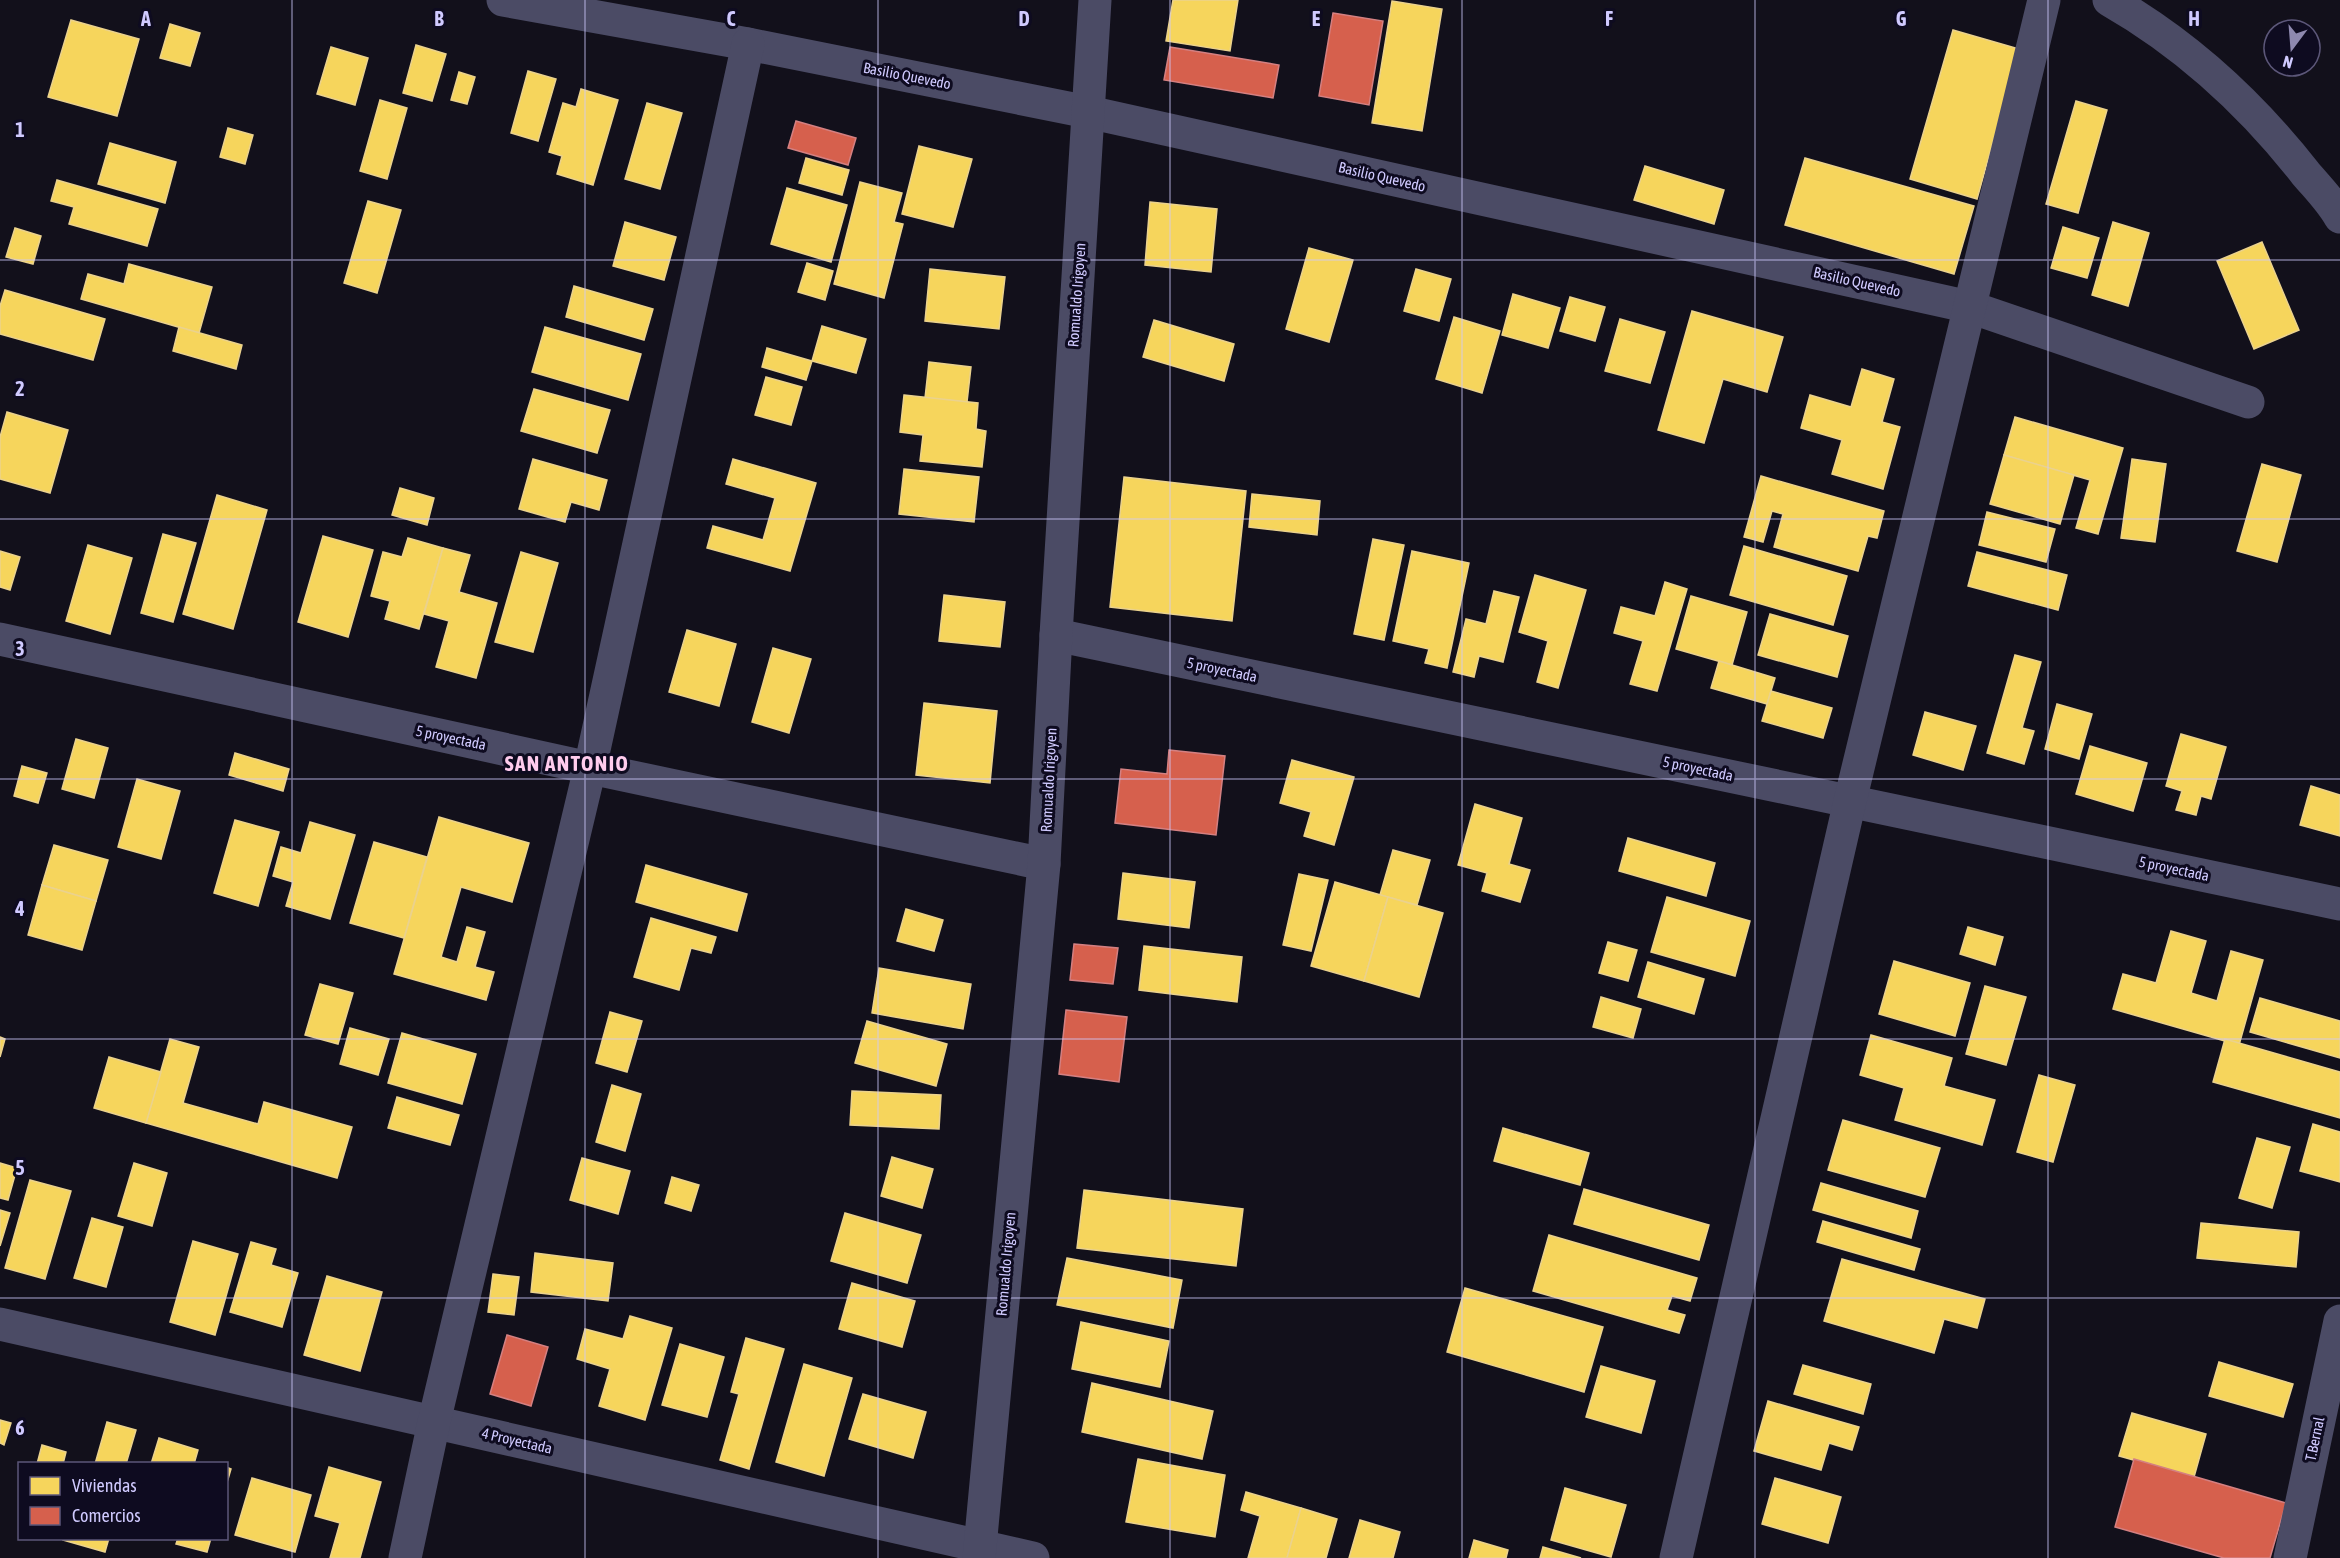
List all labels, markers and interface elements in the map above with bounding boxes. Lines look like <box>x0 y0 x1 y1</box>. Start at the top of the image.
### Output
text: A <box>140 7 151 30</box>
text: B <box>434 7 444 30</box>
text: C <box>727 7 736 30</box>
text: D <box>1018 7 1030 30</box>
text: E <box>1312 7 1321 30</box>
text: F <box>1605 7 1613 30</box>
text: G <box>1896 7 1907 30</box>
text: H <box>2188 7 2200 30</box>
north arrow <box>2262 18 2322 78</box>
text: N <box>2281 52 2295 72</box>
street label: Basilio Quevedo <box>862 59 952 92</box>
text: 1 <box>15 118 25 141</box>
street label: Basilio Quevedo <box>1337 158 1427 195</box>
street label: Romualdo Irigoyen <box>1064 242 1089 348</box>
street label: Basilio Quevedo <box>1812 263 1902 300</box>
text: 2 <box>15 377 25 400</box>
text: 3 <box>15 637 25 660</box>
street label: 5 proyectada <box>1185 654 1259 685</box>
street label: 5 proyectada <box>414 722 488 753</box>
street label: Romualdo Irigoyen <box>1037 727 1060 833</box>
district label: SAN ANTONIO <box>505 751 629 775</box>
street label: 5 proyectada <box>1661 753 1735 784</box>
street label: 5 proyectada <box>2137 853 2211 884</box>
text: 4 <box>14 897 25 920</box>
text: 5 <box>15 1156 25 1179</box>
street label: Romualdo Irigoyen <box>992 1211 1019 1317</box>
street label: T.Bernal <box>2302 1415 2328 1463</box>
text: 6 <box>15 1416 25 1439</box>
street label: 4 Proyectada <box>480 1424 554 1457</box>
legend <box>18 1462 228 1540</box>
text: Viviendas <box>72 1475 137 1496</box>
text: Comercios <box>72 1505 141 1526</box>

